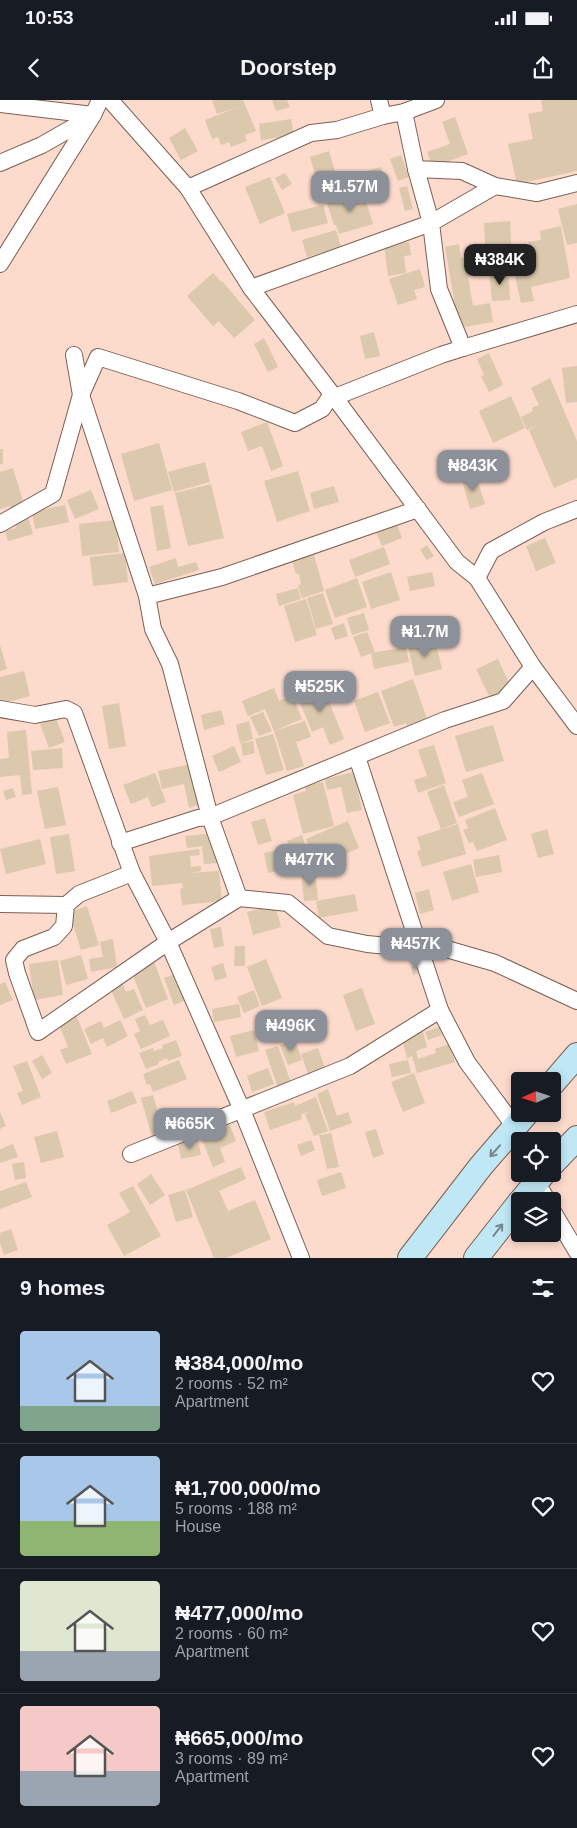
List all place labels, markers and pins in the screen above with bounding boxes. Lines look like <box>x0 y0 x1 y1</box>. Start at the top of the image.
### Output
pin: ₦1.57M <box>309 170 391 213</box>
pin: ₦384K <box>465 244 535 286</box>
pin: ₦843K <box>438 450 508 492</box>
pin: ₦1.7M <box>390 616 460 658</box>
pin: ₦525K <box>285 670 355 713</box>
pin: ₦477K <box>275 844 345 886</box>
pin: ₦457K <box>381 928 451 970</box>
pin: ₦496K <box>256 1010 326 1052</box>
pin: ₦665K <box>155 1108 225 1150</box>

